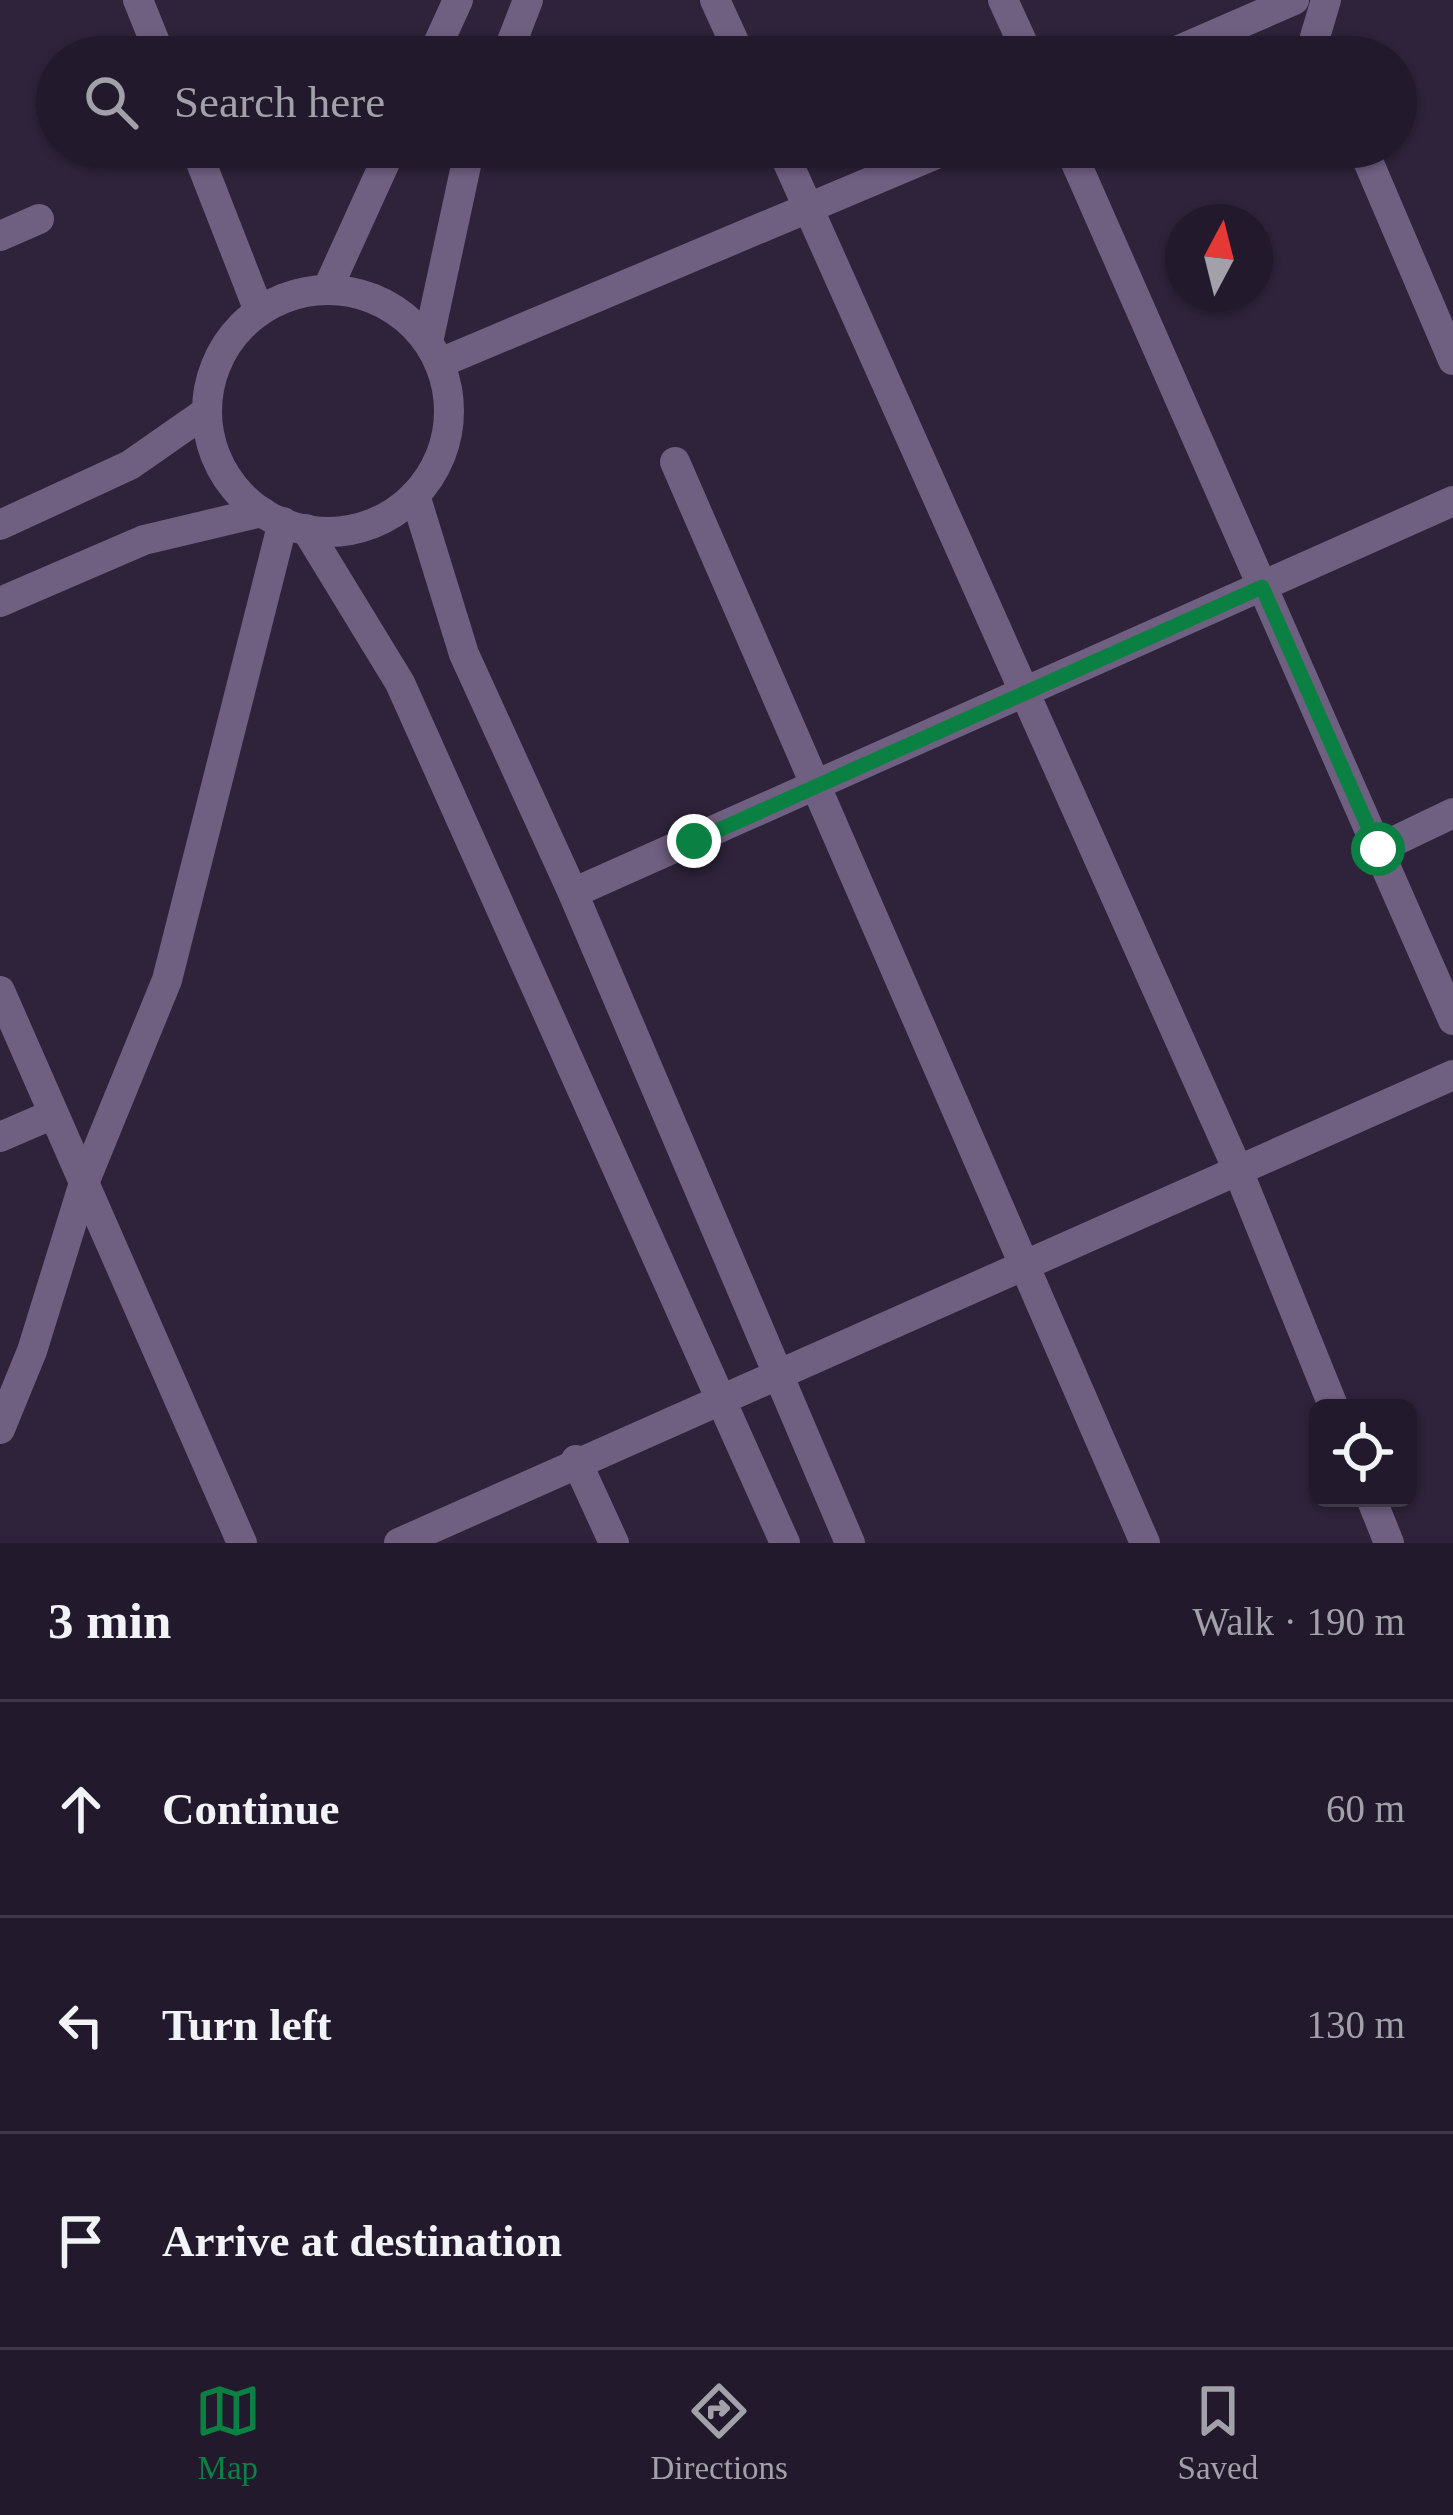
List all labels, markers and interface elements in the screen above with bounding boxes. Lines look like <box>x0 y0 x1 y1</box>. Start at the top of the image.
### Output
search box <box>36 36 1417 168</box>
icon: search <box>78 69 144 135</box>
text: Search here <box>174 77 385 127</box>
north arrow <box>1165 204 1273 312</box>
route end <box>667 814 721 868</box>
route start <box>1351 822 1405 876</box>
map controls <box>1309 1399 1417 1507</box>
button: locate <box>1309 1399 1417 1507</box>
text: 3 min <box>48 1593 171 1649</box>
text: Walk · 190 m <box>1193 1600 1405 1643</box>
icon: ahead <box>48 1776 114 1842</box>
text: Continue <box>162 1784 340 1834</box>
text: 60 m <box>1326 1787 1405 1830</box>
icon: left <box>48 1992 114 2058</box>
text: Turn left <box>162 2000 332 2050</box>
text: 130 m <box>1306 2003 1405 2046</box>
icon: arrive <box>48 2208 114 2274</box>
text: Arrive at destination <box>162 2216 562 2266</box>
tab: Map <box>195 2378 261 2487</box>
tab: Directions <box>650 2378 788 2487</box>
tab: Saved <box>1178 2378 1258 2487</box>

